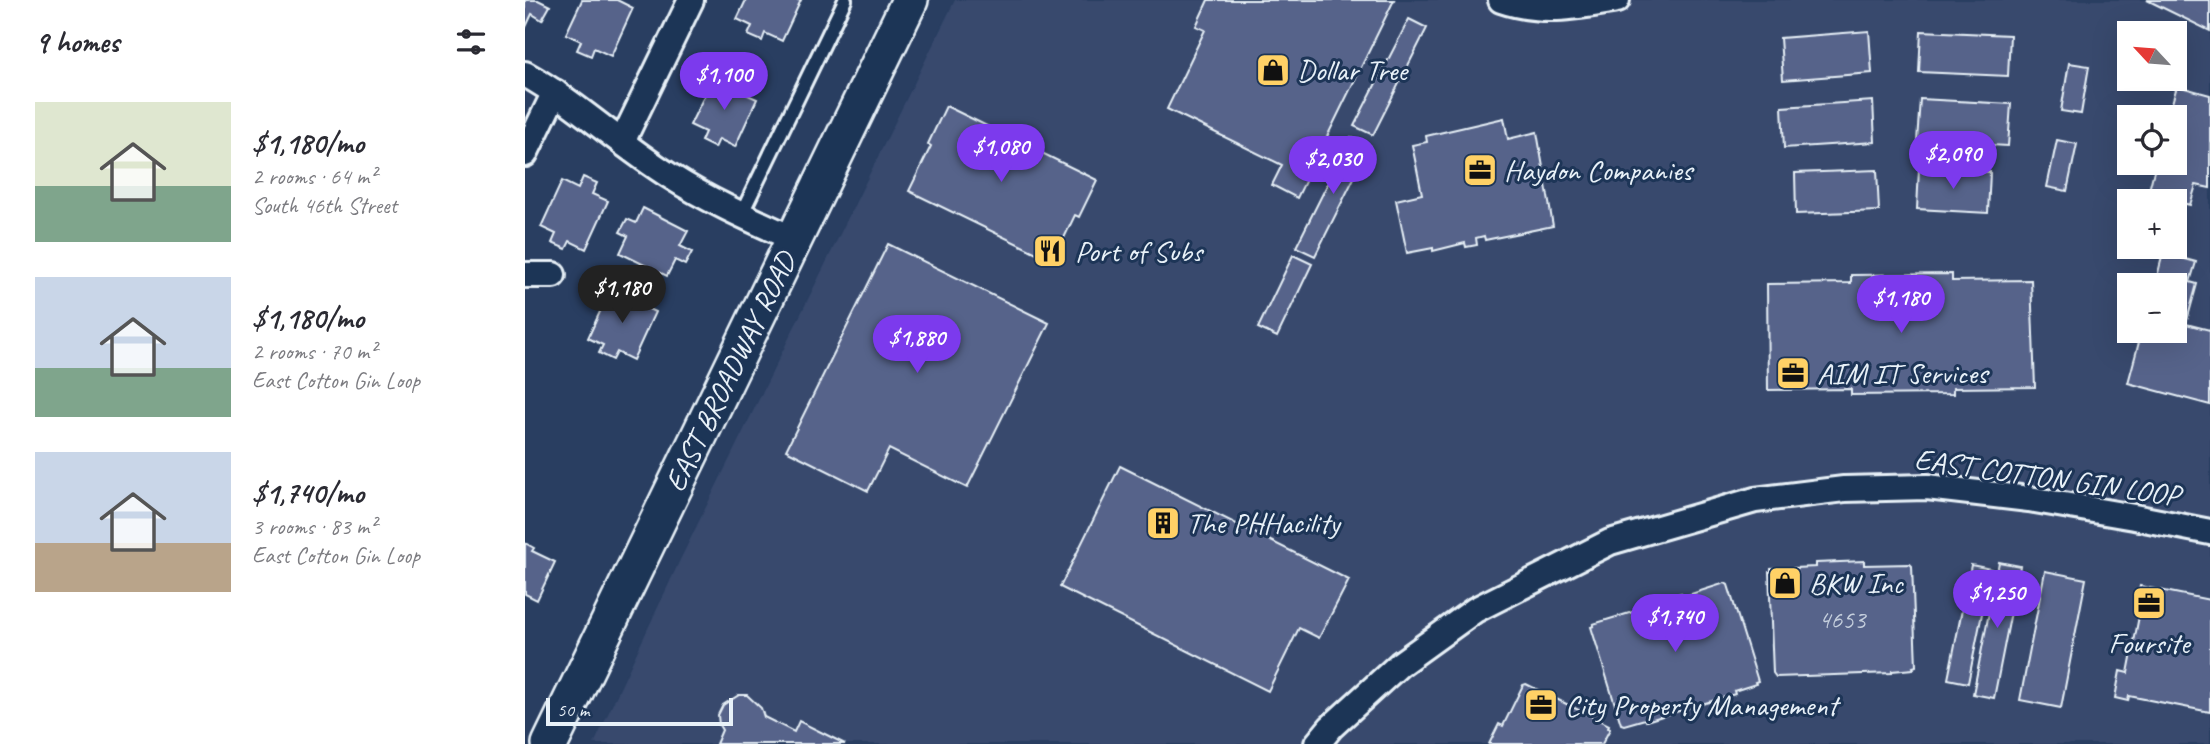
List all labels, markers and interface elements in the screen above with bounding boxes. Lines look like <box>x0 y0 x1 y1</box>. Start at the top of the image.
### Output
north arrow <box>2117 21 2187 91</box>
map controls <box>2117 21 2187 343</box>
text: 9 homes <box>35 23 119 61</box>
icon: filters <box>452 23 490 61</box>
shop icon: Dollar Tree <box>1254 51 1292 89</box>
place label: Dollar Tree <box>1297 51 1409 89</box>
pin: $1,100 <box>667 52 781 112</box>
text: $1,100 <box>696 60 752 89</box>
button: locate <box>2117 105 2187 175</box>
text: $1,180/mo <box>252 124 364 162</box>
pin: $1,080 <box>944 124 1058 184</box>
icon: home <box>91 130 175 214</box>
text: $1,080 <box>973 132 1029 161</box>
pin: $2,090 <box>1896 132 2010 191</box>
pin: $2,030 <box>1276 136 1390 196</box>
text: $2,090 <box>1925 139 1981 168</box>
text: $2,030 <box>1305 144 1361 173</box>
office icon: Haydon Companies <box>1461 151 1499 189</box>
place label: Haydon Companies <box>1504 151 1695 189</box>
text: 2 rooms · 64 m² <box>252 162 376 191</box>
button: + <box>2117 189 2187 259</box>
text: South 46th Street <box>252 191 397 220</box>
restaurant icon: Port of Subs <box>1031 232 1069 270</box>
place label: Port of Subs <box>1075 232 1205 270</box>
street label: EAST BROADWAY ROAD <box>656 244 806 498</box>
pin: $1,180 <box>565 266 679 325</box>
text: $1,180 <box>594 273 650 302</box>
button: − <box>2117 273 2187 343</box>
pin: $1,180 <box>1844 276 1958 335</box>
text: $1,180 <box>1873 283 1929 312</box>
text: $1,180/mo <box>252 299 364 337</box>
icon: home <box>91 305 175 389</box>
pin: $1,880 <box>860 316 974 375</box>
text: $1,880 <box>889 323 945 352</box>
text: 2 rooms · 70 m² <box>252 337 376 366</box>
office icon: AIM IT Services <box>1774 354 1812 392</box>
place label: AIM IT Services <box>1817 354 1990 392</box>
text: East Cotton Gin Loop <box>252 366 420 395</box>
street label: EAST COTTON GIN LOOP <box>1912 440 2186 515</box>
text: $1,740/mo <box>252 474 364 512</box>
icon: home <box>91 480 175 564</box>
building icon: The PHHacility <box>1144 504 1182 542</box>
place label: The PHHacility <box>1187 504 1342 542</box>
text: 3 rooms · 83 m² <box>252 512 376 541</box>
text: East Cotton Gin Loop <box>252 541 420 570</box>
shop icon: BKW Inc <box>1766 564 1804 602</box>
place label: BKW Inc <box>1809 564 1904 602</box>
pin: $1,250 <box>1940 570 2054 630</box>
text: $1,250 <box>1969 578 2025 607</box>
office icon: Foursite <box>2130 584 2168 622</box>
pin: $1,740 <box>1618 594 1732 654</box>
text: $1,740 <box>1647 602 1703 631</box>
house number: 4653 <box>1819 603 1868 636</box>
place label: Foursite <box>2108 624 2192 662</box>
office icon: City Property Management <box>1522 686 1560 724</box>
place label: City Property Management <box>1565 686 1841 724</box>
scale bar <box>546 695 733 727</box>
text: 50 m <box>557 698 589 722</box>

